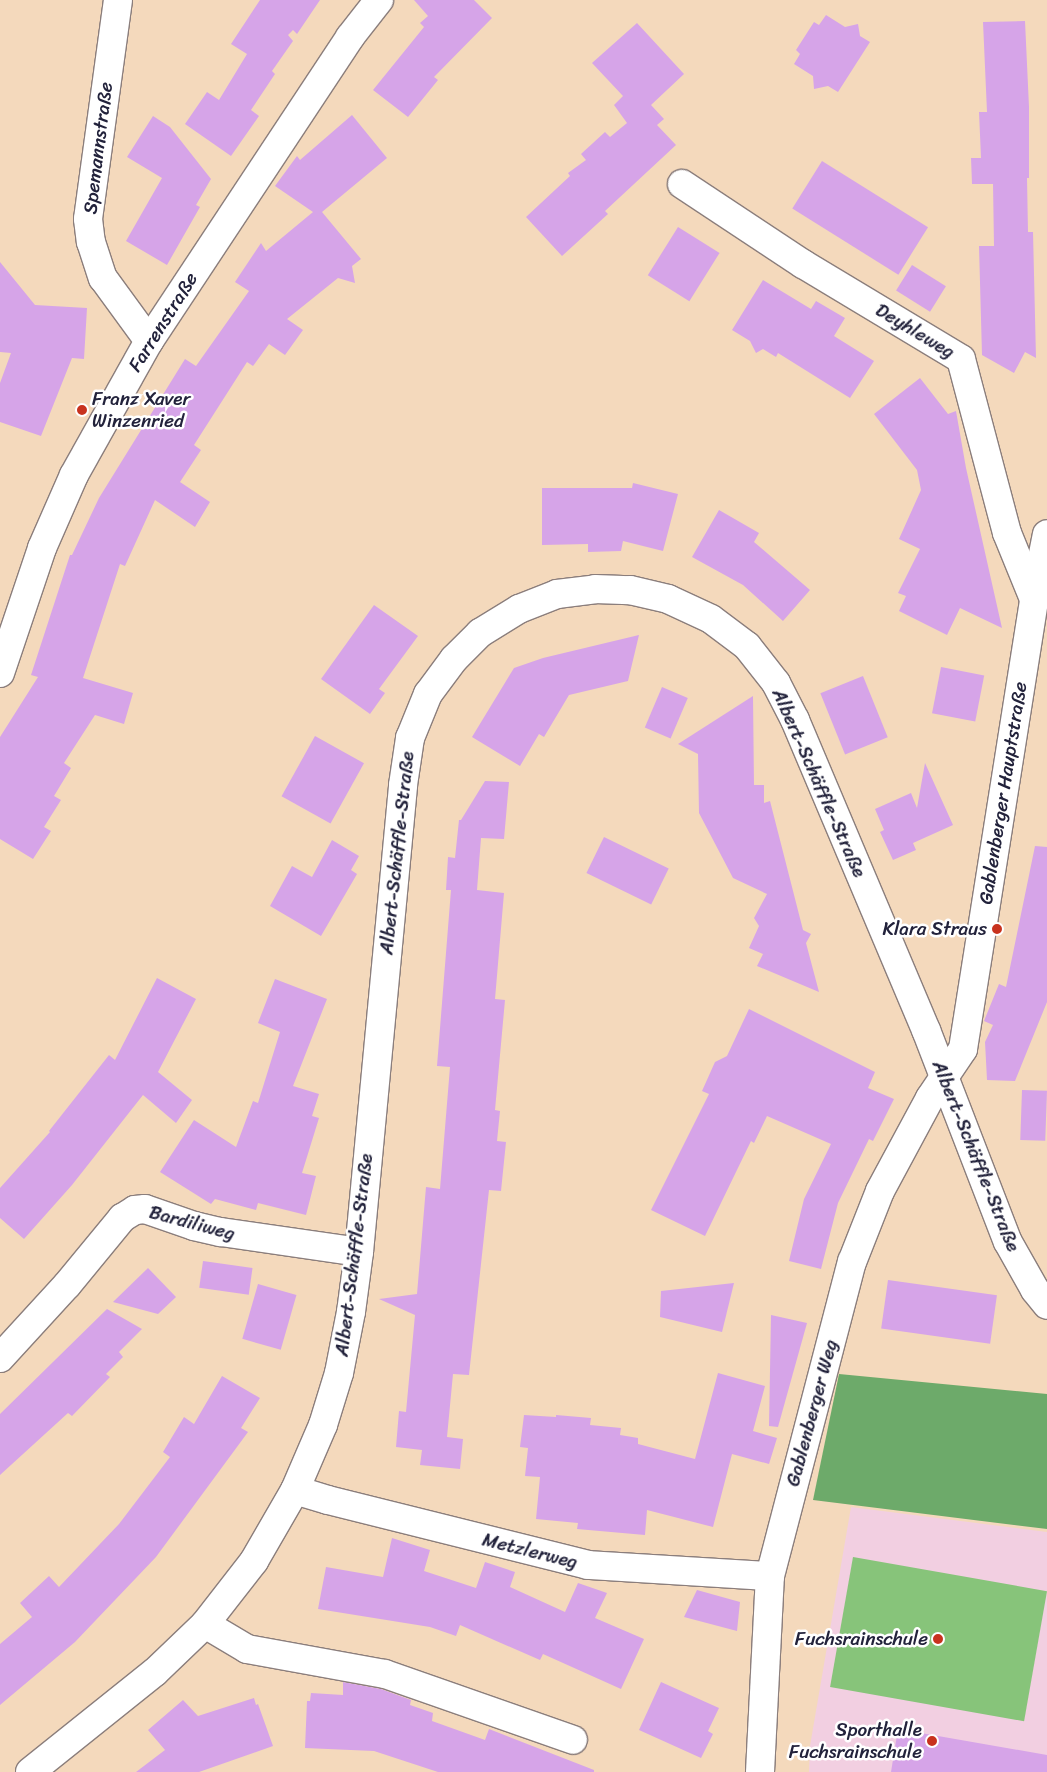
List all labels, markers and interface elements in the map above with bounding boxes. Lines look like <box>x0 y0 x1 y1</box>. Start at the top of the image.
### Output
street label: Spemannstraße <box>79 81 117 215</box>
street label: Farrenstraße <box>123 268 203 376</box>
street label: Deyhleweg <box>871 299 959 363</box>
place label: Franz Xaver Winzenried <box>92 388 191 432</box>
marker: Franz Xaver Winzenried <box>76 404 88 416</box>
street label: Gablenberger Hauptstraße <box>974 680 1032 906</box>
street label: Albert-Schäffle-Straße <box>767 685 871 881</box>
street label: Albert-Schäffle-Straße <box>375 750 419 956</box>
place label: Klara Straus <box>883 918 987 940</box>
marker: Klara Straus <box>991 923 1003 935</box>
street label: Albert-Schäffle-Straße <box>927 1057 1025 1255</box>
street label: Albert-Schäffle-Straße <box>330 1152 378 1358</box>
street label: Bardiliweg <box>147 1201 237 1245</box>
street label: Gablenberger Weg <box>781 1337 843 1489</box>
street label: Metzlerweg <box>480 1528 580 1574</box>
place label: Fuchsrainschule <box>795 1628 928 1650</box>
marker: Fuchsrainschule <box>932 1633 944 1645</box>
place label: Sporthalle Fuchsrainschule <box>789 1719 922 1763</box>
marker: Sporthalle Fuchsrainschule <box>926 1735 938 1747</box>

